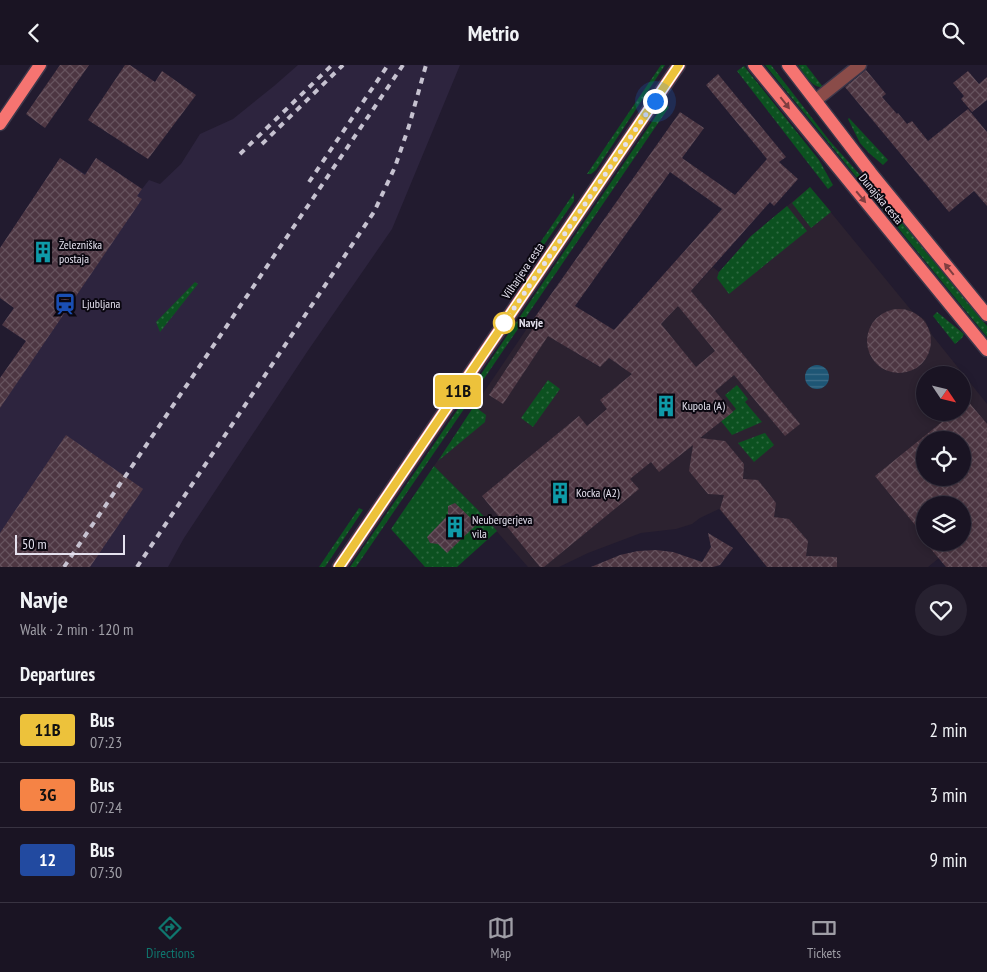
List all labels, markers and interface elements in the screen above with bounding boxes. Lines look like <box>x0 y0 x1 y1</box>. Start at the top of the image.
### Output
icon: back <box>20 19 48 47</box>
text: Metrio <box>468 19 519 47</box>
icon: search <box>939 19 967 47</box>
your location <box>643 89 668 114</box>
one-way arrow <box>779 96 790 109</box>
street label: Dunajska cesta <box>856 170 907 227</box>
one-way arrow <box>856 190 867 203</box>
place label: Železniška postaja <box>59 237 102 266</box>
building icon: Železniška postaja <box>30 239 56 265</box>
street label: Vilharjeva cesta <box>498 239 547 303</box>
one-way arrow <box>944 263 955 276</box>
station icon: Ljubljana <box>52 291 78 317</box>
place label: Ljubljana <box>82 296 120 311</box>
marker: Navje <box>493 312 515 334</box>
place label: Navje <box>519 315 543 330</box>
north arrow <box>916 366 971 421</box>
map controls <box>916 366 971 551</box>
line badge: 11B <box>429 375 487 407</box>
text: 11B <box>445 379 471 402</box>
building icon: Kupola (A) <box>653 393 679 419</box>
place label: Kupola (A) <box>682 398 725 413</box>
button: locate <box>916 431 971 486</box>
building icon: Kocka (A2) <box>547 480 573 506</box>
place label: Kocka (A2) <box>576 485 620 500</box>
button: layers <box>916 496 971 551</box>
place label: Neubergerjeva vila <box>472 512 532 541</box>
building icon: Neubergerjeva vila <box>442 514 468 540</box>
scale bar <box>15 532 125 555</box>
text: 50 m <box>22 535 47 553</box>
text: Navje <box>20 584 68 615</box>
button: heart <box>915 584 967 636</box>
text: Walk · 2 min · 120 m <box>20 619 133 639</box>
text: Departures <box>20 662 95 686</box>
text: Bus <box>90 708 114 732</box>
text: 11B <box>34 718 61 741</box>
text: 2 min <box>930 718 967 742</box>
text: 07:23 <box>90 732 122 752</box>
text: Bus <box>90 773 114 797</box>
text: 3G <box>39 783 56 806</box>
text: 3 min <box>930 783 967 807</box>
text: 07:24 <box>90 797 122 817</box>
text: Bus <box>90 838 114 862</box>
text: 12 <box>39 848 56 871</box>
text: 9 min <box>930 848 967 872</box>
text: 07:30 <box>90 862 122 882</box>
tab: Directions <box>146 914 195 962</box>
tab: Map <box>487 914 515 962</box>
tab: Tickets <box>807 914 841 962</box>

